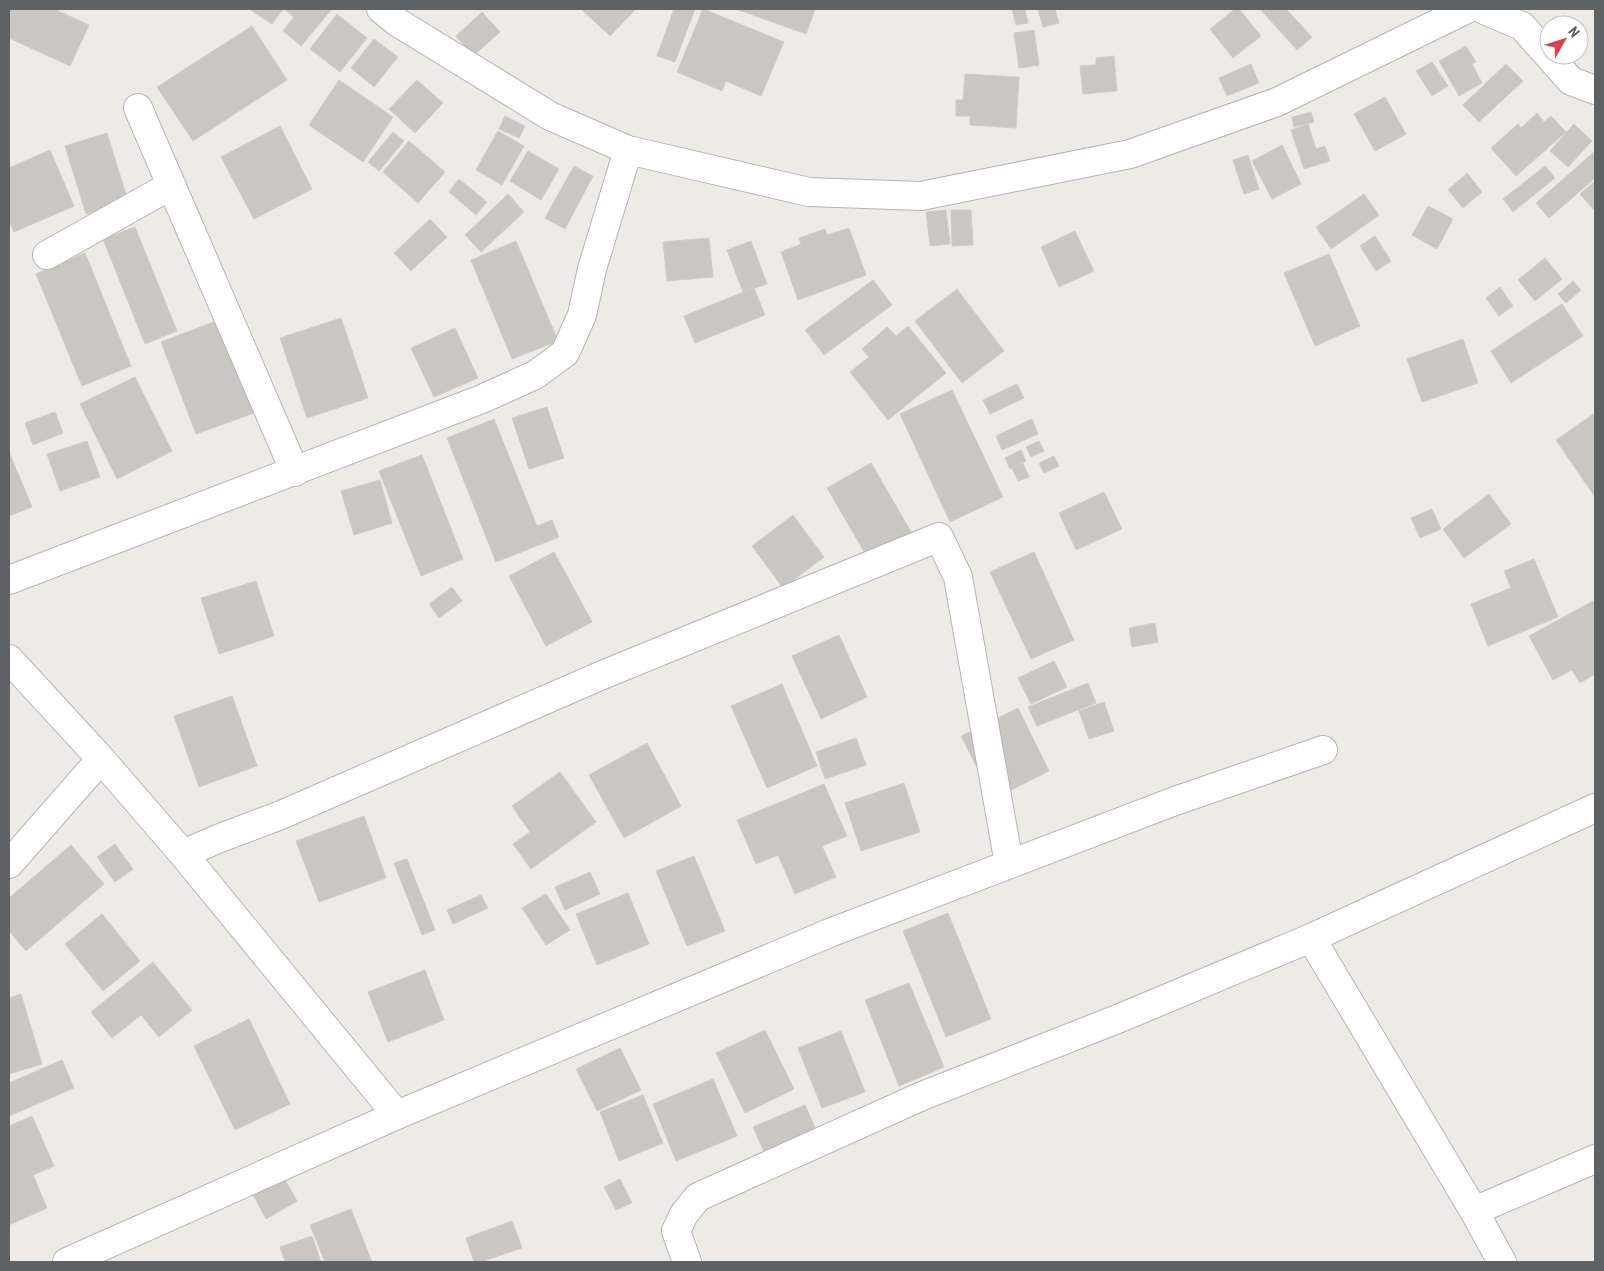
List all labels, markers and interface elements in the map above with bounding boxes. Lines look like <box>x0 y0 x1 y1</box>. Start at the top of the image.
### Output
north arrow <box>1539 15 1589 65</box>
text: N <box>1565 23 1583 40</box>

